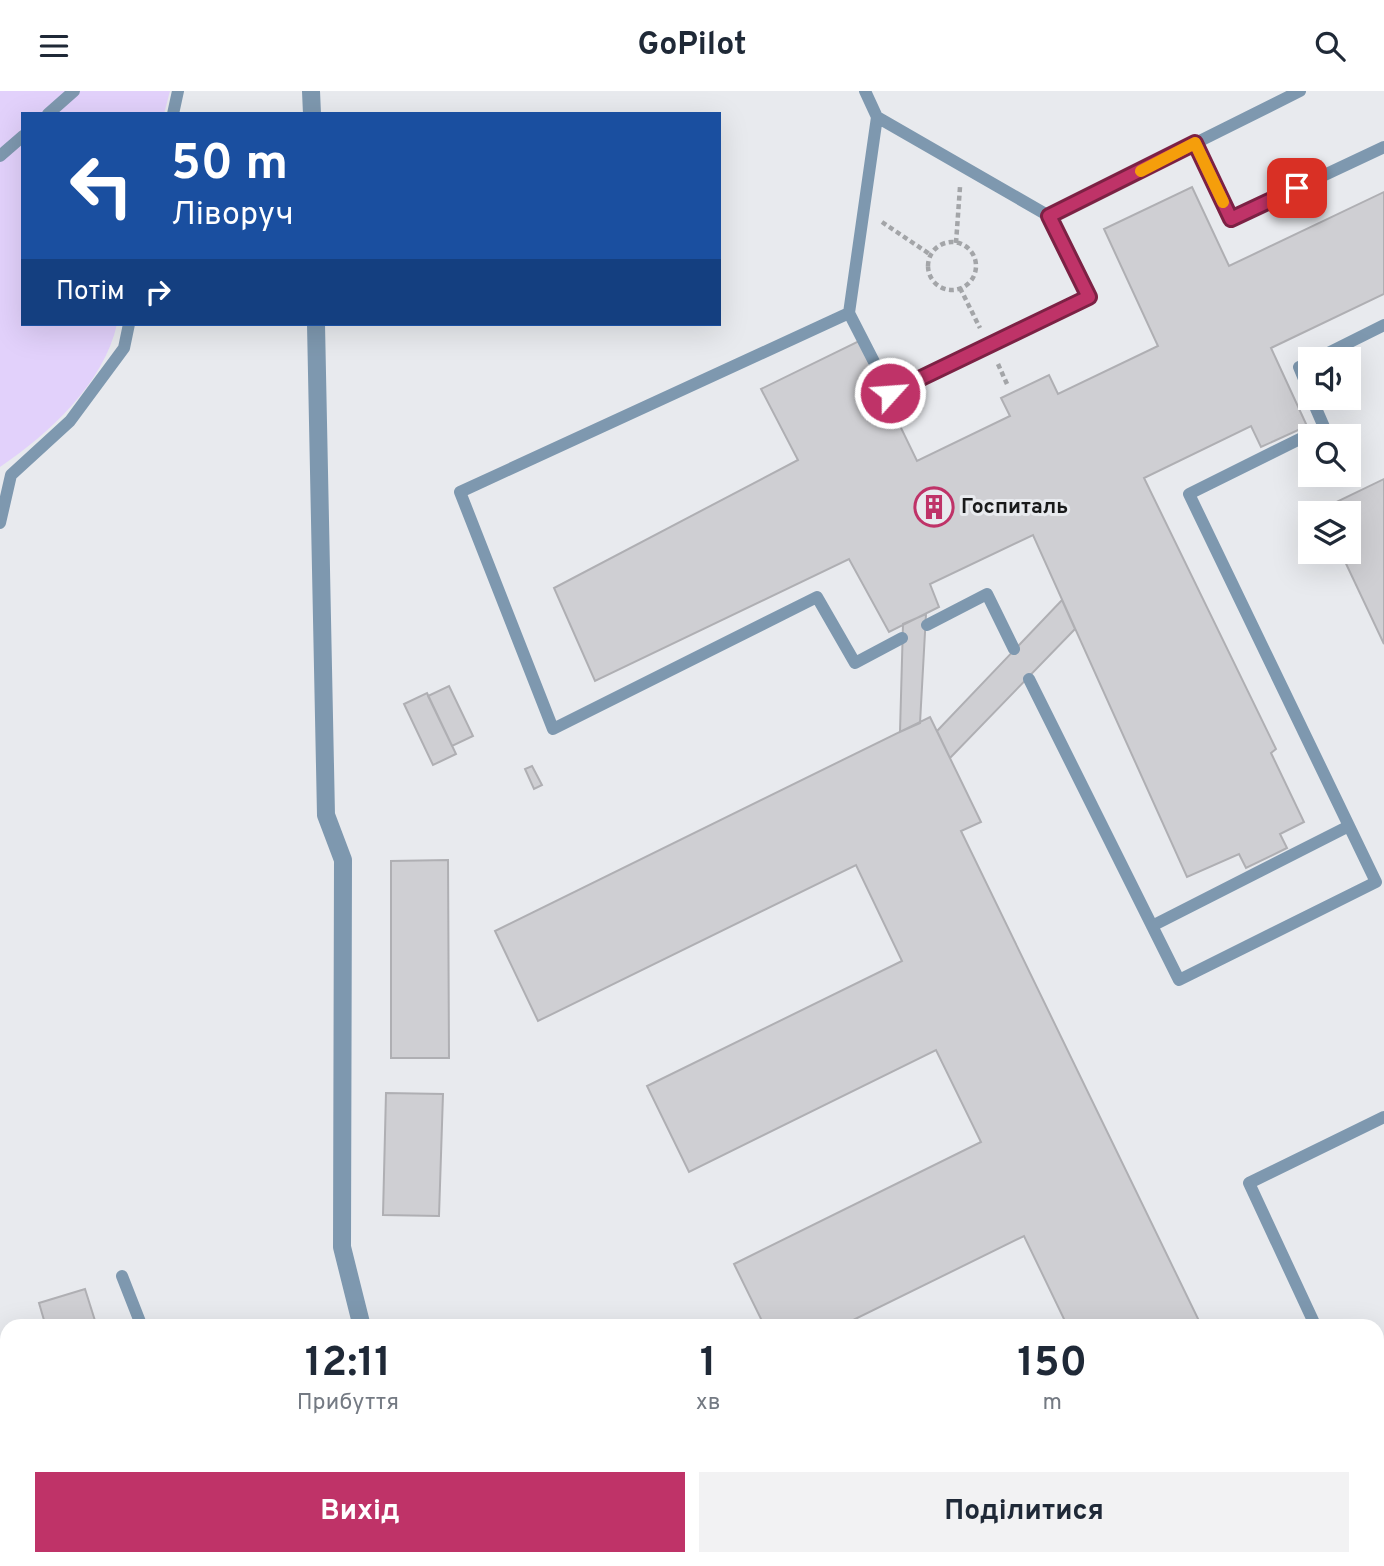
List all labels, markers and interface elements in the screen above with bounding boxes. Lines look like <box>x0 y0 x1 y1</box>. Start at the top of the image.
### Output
text: GoPilot <box>637 26 747 66</box>
icon: menu <box>35 27 73 65</box>
icon: search <box>1311 27 1349 65</box>
text: 50 m <box>171 135 288 197</box>
icon: left <box>56 140 147 231</box>
pin <box>1267 158 1327 218</box>
icon: arrive <box>1278 169 1316 207</box>
text: Ліворуч <box>171 196 294 236</box>
icon: right <box>139 273 177 311</box>
text: Потім <box>56 276 125 309</box>
map controls <box>1298 347 1361 564</box>
button: sound <box>1298 347 1361 410</box>
position arrow <box>853 356 927 430</box>
button: search <box>1298 424 1361 487</box>
building icon: Госпиталь <box>913 486 955 528</box>
place label: Госпиталь <box>961 494 1068 521</box>
button: layers <box>1298 501 1361 564</box>
text: 12:11 <box>305 1338 391 1391</box>
text: 1 <box>700 1338 717 1391</box>
text: 150 <box>1017 1338 1087 1391</box>
text: Прибуття <box>297 1389 399 1418</box>
text: хв <box>696 1389 721 1418</box>
text: m <box>1042 1389 1062 1418</box>
button: Вихід <box>35 1472 685 1552</box>
button: Поділитися <box>699 1472 1349 1552</box>

